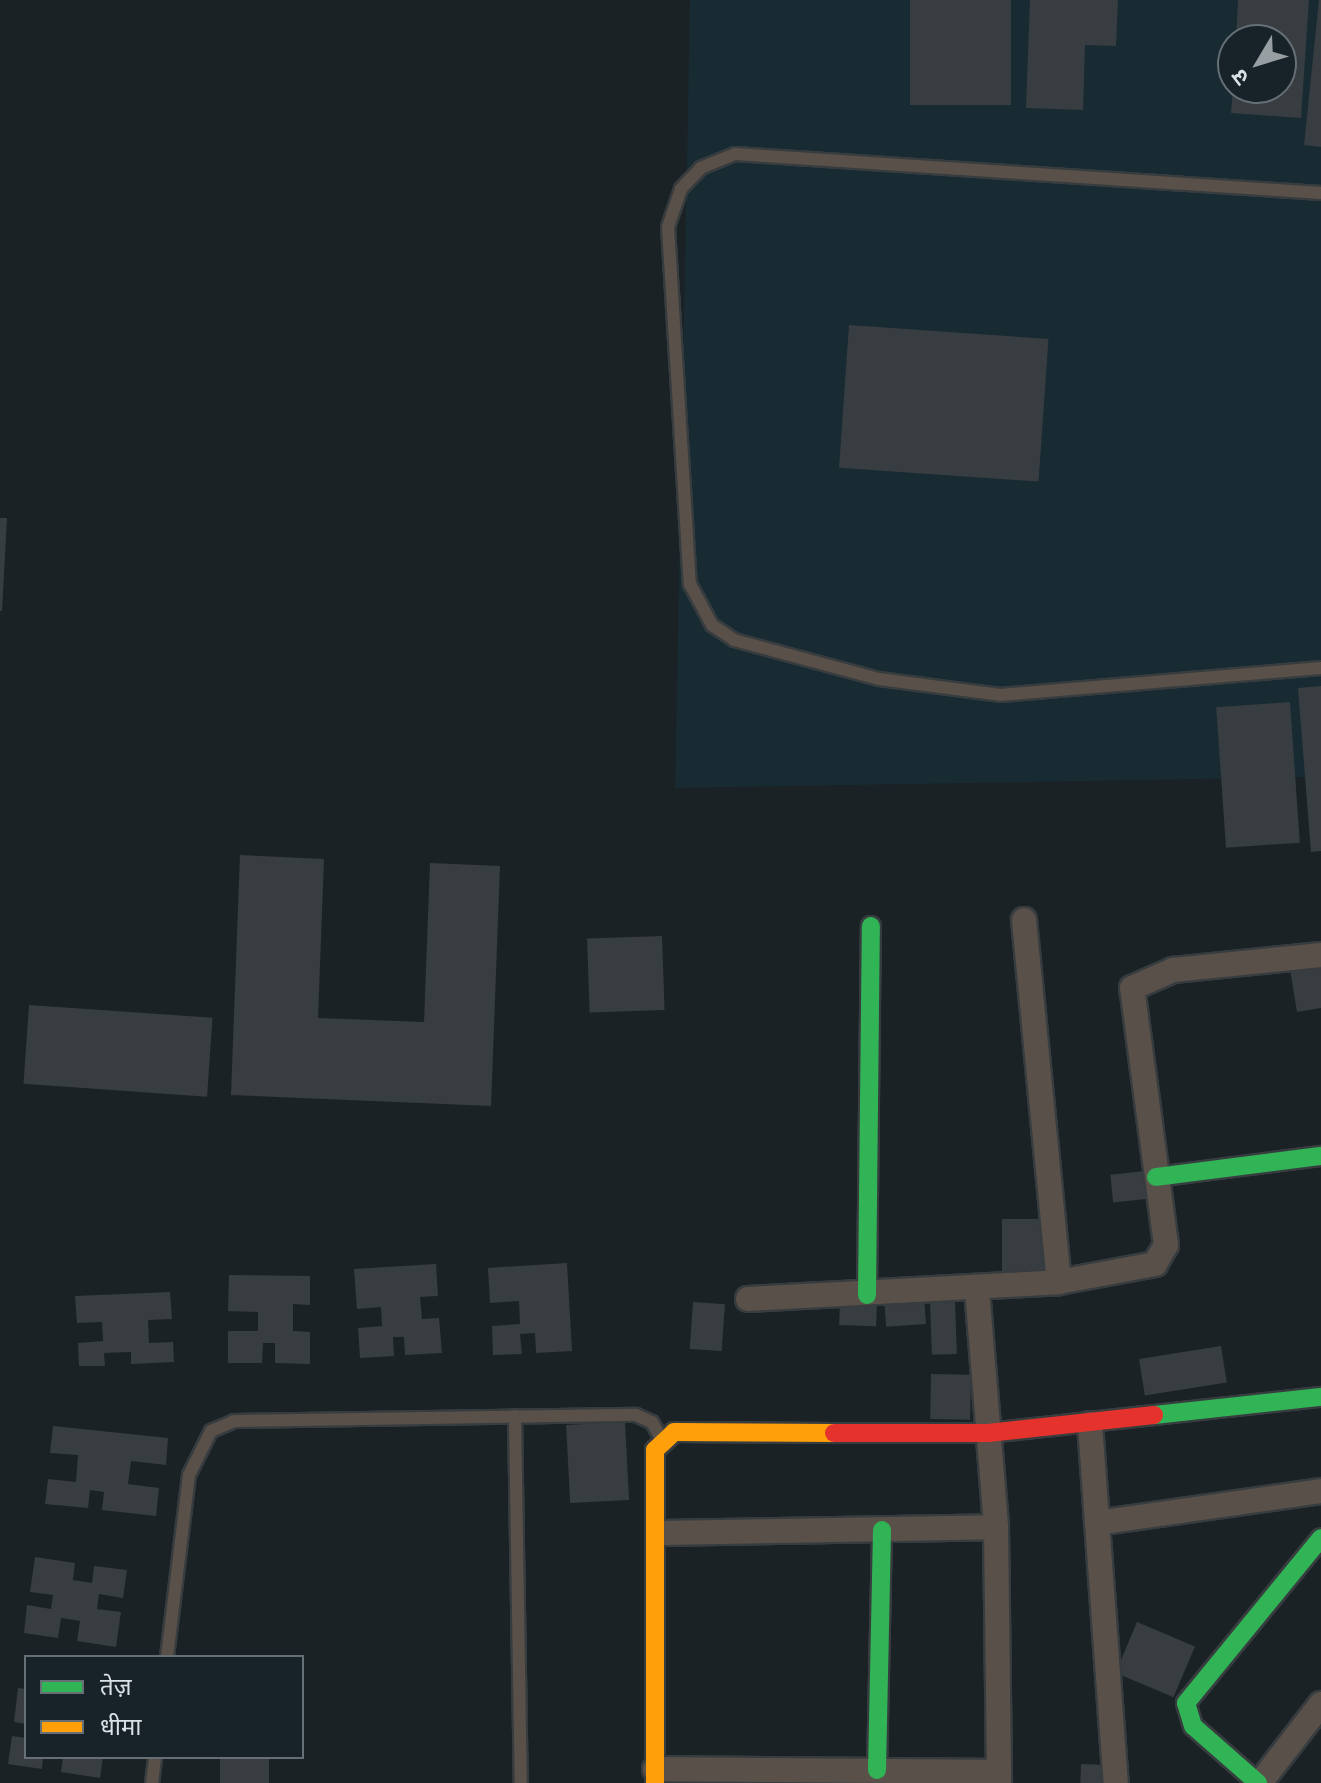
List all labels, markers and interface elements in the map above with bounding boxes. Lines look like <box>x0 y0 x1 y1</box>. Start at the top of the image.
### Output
north arrow <box>1217 24 1297 104</box>
text: उ <box>1224 64 1255 92</box>
legend <box>24 1655 304 1759</box>
text: तेज़ <box>100 1670 132 1702</box>
text: धीमा <box>100 1710 142 1742</box>

